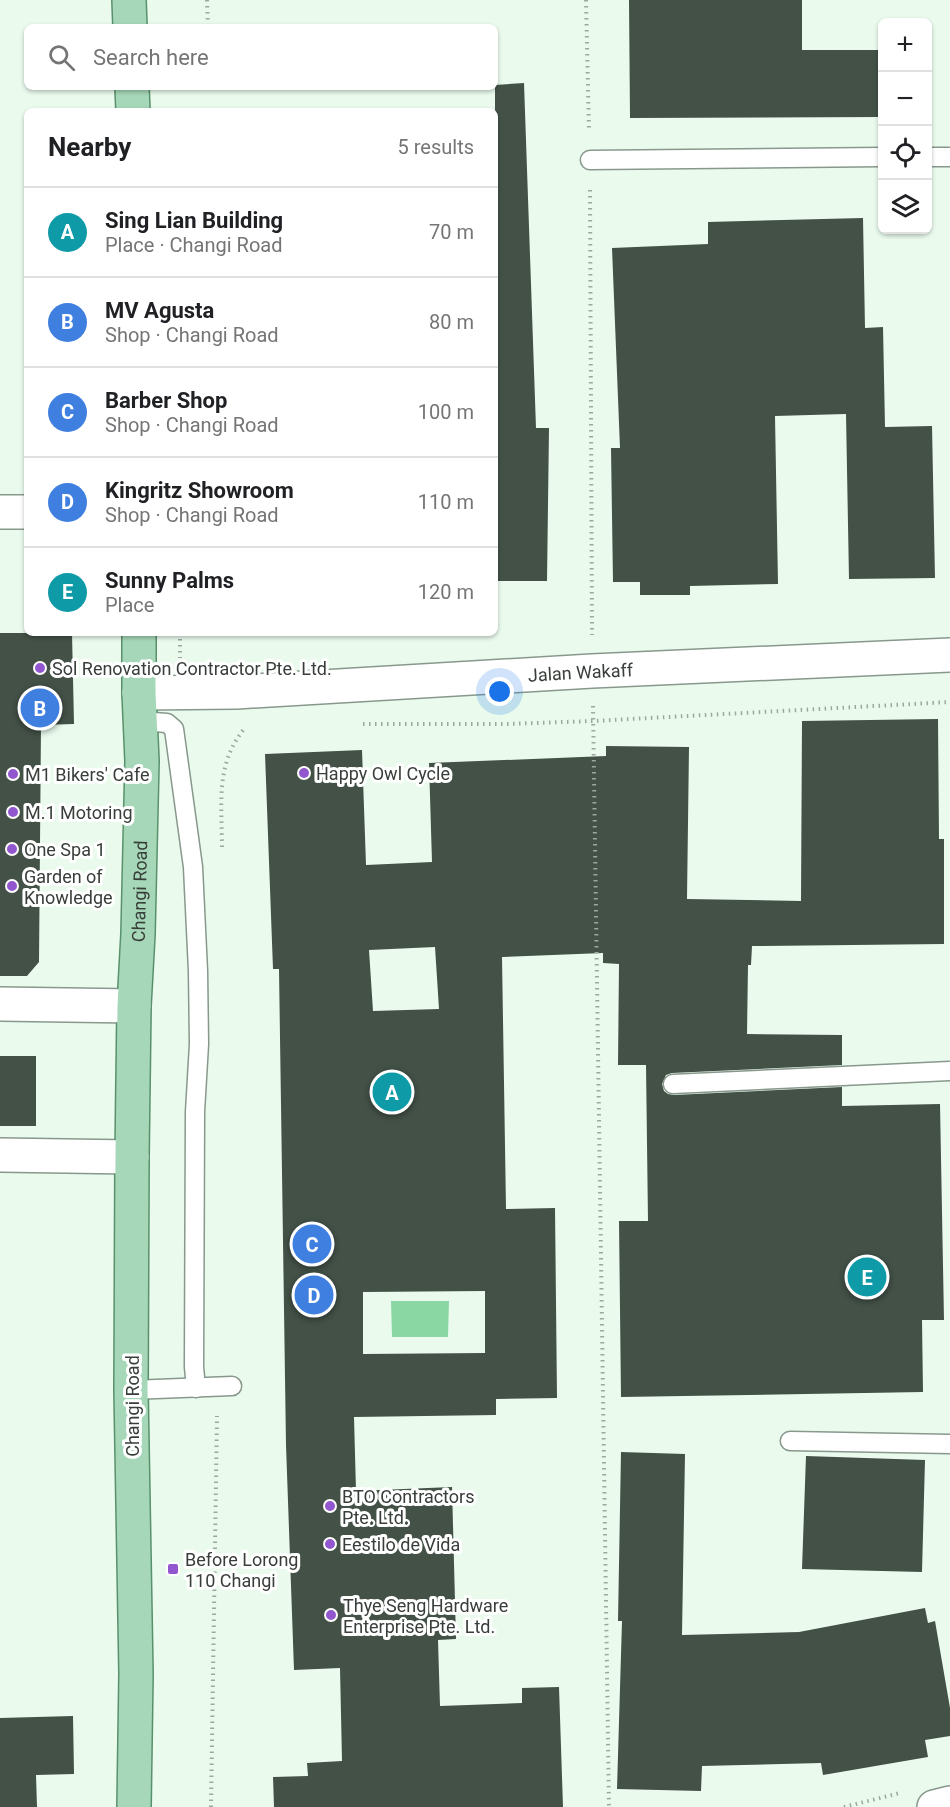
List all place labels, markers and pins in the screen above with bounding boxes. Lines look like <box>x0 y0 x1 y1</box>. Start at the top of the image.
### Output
place label: Sol Renovation Contractor Pte. Ltd. <box>52 658 332 679</box>
marker: Sol Renovation Contractor Pte. Ltd. <box>33 661 47 675</box>
pin: B <box>20 686 60 730</box>
place label: Happy Owl Cycle <box>316 763 450 784</box>
place label: M1 Bikers' Cafe <box>25 764 149 785</box>
marker: Happy Owl Cycle <box>297 766 311 780</box>
marker: M1 Bikers' Cafe <box>6 767 20 781</box>
place label: M.1 Motoring <box>25 802 133 823</box>
marker: M.1 Motoring <box>6 805 20 819</box>
place label: One Spa 1 <box>24 839 106 860</box>
marker: One Spa 1 <box>5 842 19 856</box>
place label: Garden of Knowledge <box>24 866 113 908</box>
marker: Garden of Knowledge <box>5 879 19 893</box>
pin: A <box>372 1070 412 1114</box>
pin: C <box>292 1222 332 1266</box>
pin: E <box>848 1254 886 1300</box>
pin: D <box>294 1272 334 1318</box>
place label: BTO Contractors Pte. Ltd. <box>342 1486 474 1528</box>
marker: BTO Contractors Pte. Ltd. <box>323 1499 337 1513</box>
place label: Eestilo de Vida <box>342 1534 460 1555</box>
marker: Eestilo de Vida <box>323 1537 337 1551</box>
place label: Before Lorong 110 Changi <box>185 1549 298 1591</box>
marker: Before Lorong 110 Changi <box>166 1562 180 1576</box>
place label: Thye Seng Hardware Enterprise Pte. Ltd. <box>343 1595 508 1637</box>
marker: Thye Seng Hardware Enterprise Pte. Ltd. <box>324 1608 338 1622</box>

